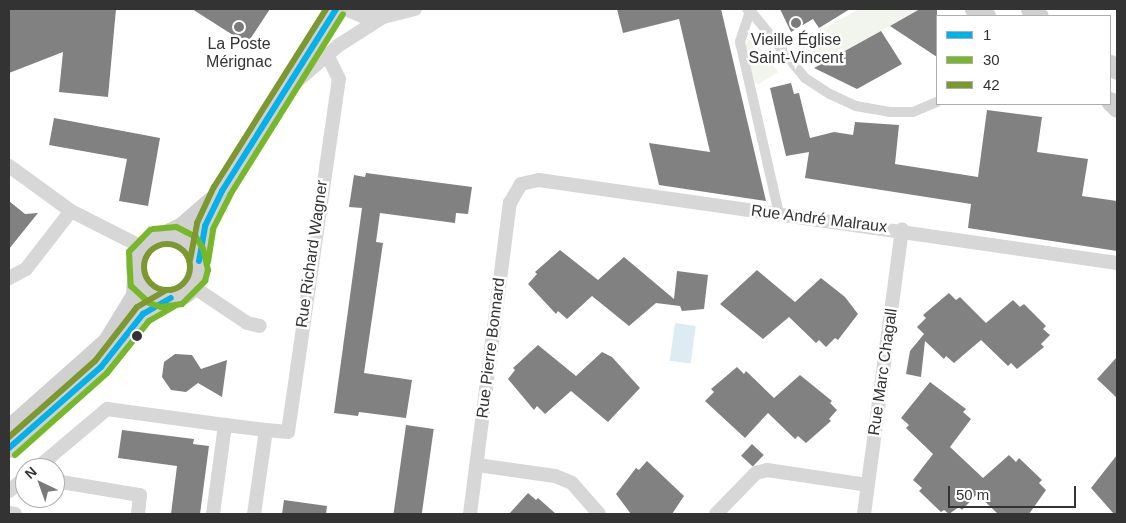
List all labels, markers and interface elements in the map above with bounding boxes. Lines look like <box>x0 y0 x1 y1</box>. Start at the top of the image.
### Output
legend <box>936 15 1111 105</box>
marker: Vieille Église Saint-Vincent <box>790 17 802 29</box>
marker: La Poste Mérignac <box>233 21 245 33</box>
text: 1 <box>983 26 991 43</box>
place label: Vieille Église Saint-Vincent <box>749 30 843 68</box>
place label: La Poste Mérignac <box>206 34 272 72</box>
text: 30 <box>983 51 1000 68</box>
text: 42 <box>983 76 1000 93</box>
street label: Rue Richard Wagner <box>292 179 332 329</box>
street label: Rue André Malraux <box>749 201 889 237</box>
street label: Rue Pierre Bonnard <box>473 277 509 419</box>
street label: Rue Marc Chagall <box>865 307 901 437</box>
unlabelled marker <box>132 331 142 341</box>
north arrow <box>15 458 65 508</box>
text: N <box>22 463 40 482</box>
scale bar <box>951 476 1078 508</box>
text: 50 m <box>956 486 989 503</box>

